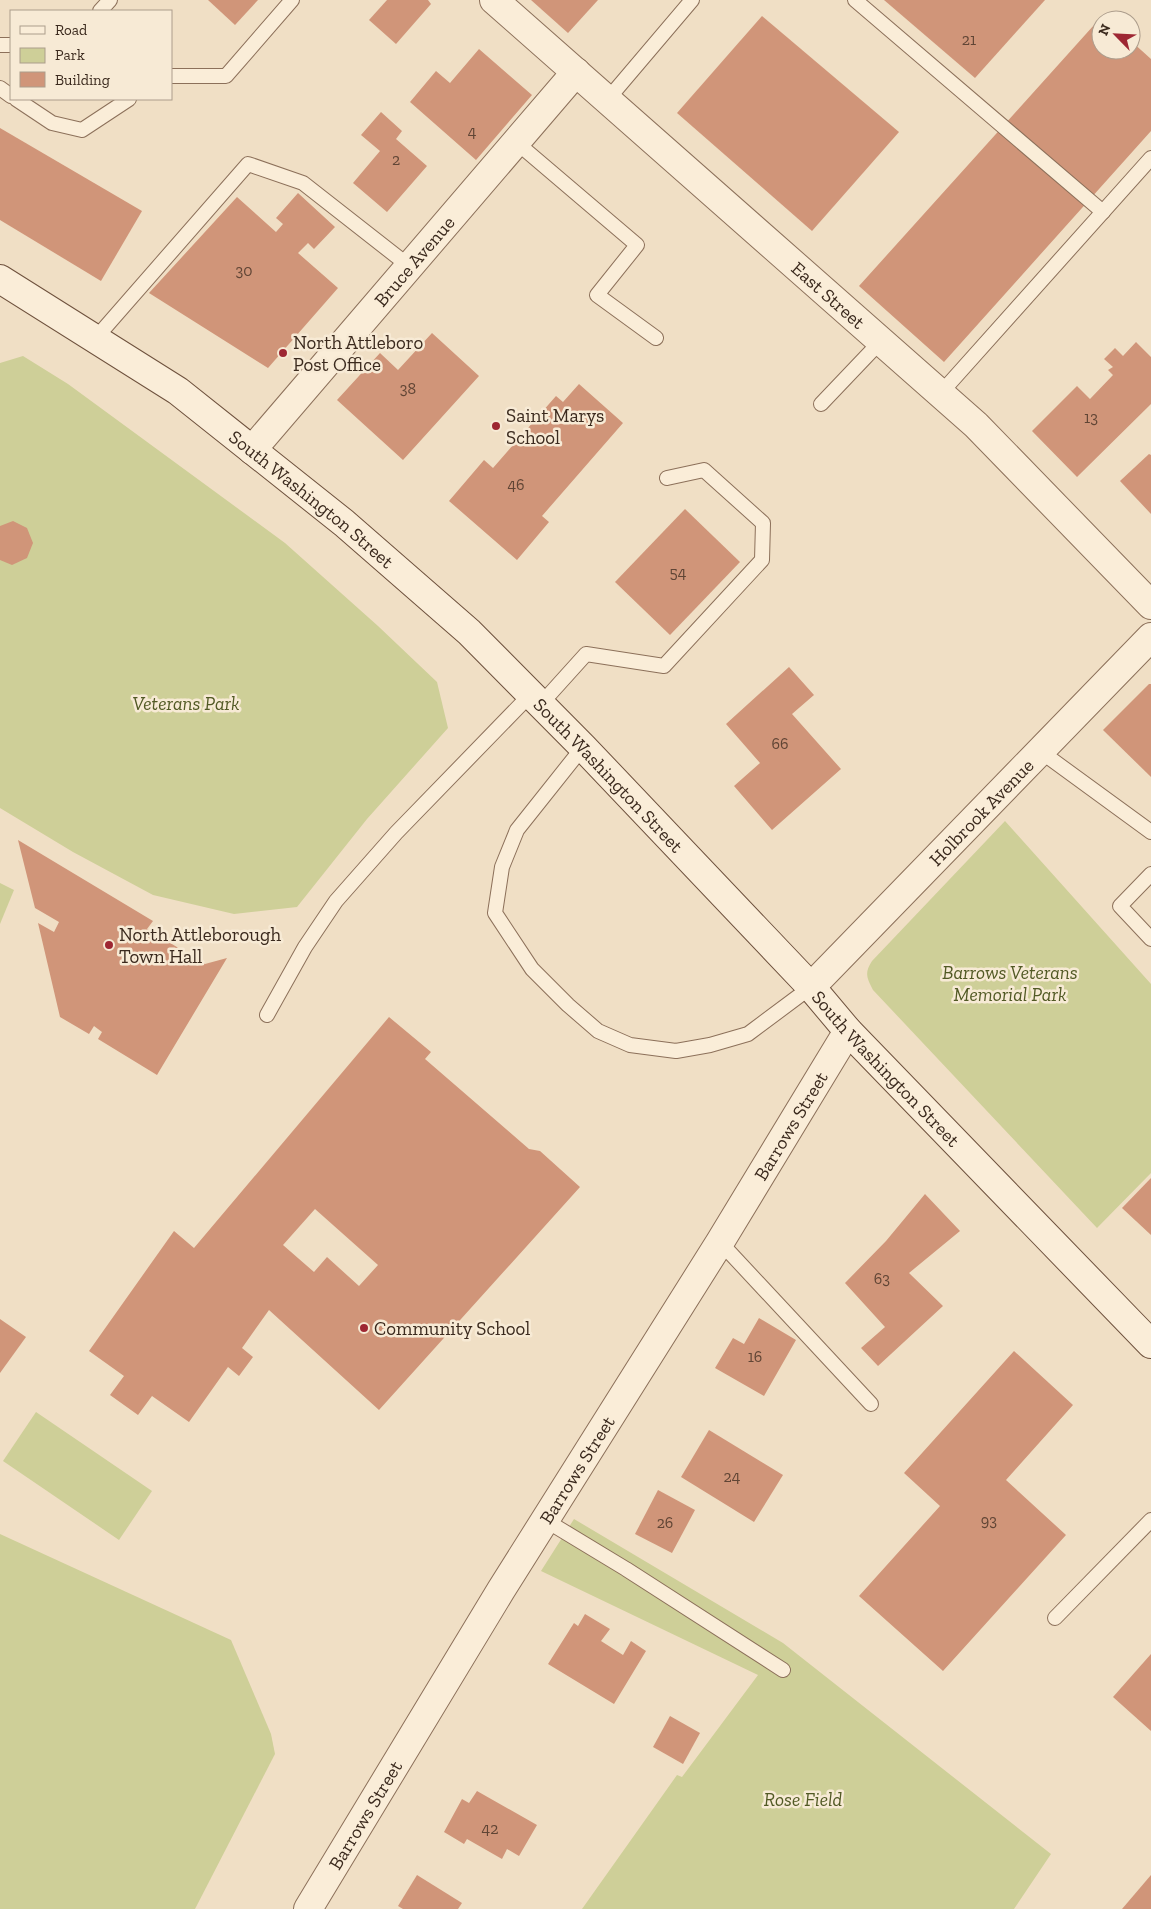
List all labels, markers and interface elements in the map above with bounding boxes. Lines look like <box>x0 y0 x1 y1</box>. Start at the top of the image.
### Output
legend <box>10 10 172 100</box>
north arrow <box>1091 10 1141 60</box>
text: Road <box>55 21 88 39</box>
text: N <box>1095 21 1115 38</box>
house number: 21 <box>962 30 976 49</box>
text: Park <box>55 46 85 64</box>
text: Building <box>55 71 110 89</box>
house number: 4 <box>468 122 477 141</box>
house number: 2 <box>392 150 400 169</box>
street label: Bruce Avenue <box>369 211 459 311</box>
street label: East Street <box>787 257 870 333</box>
house number: 30 <box>235 261 253 280</box>
place label: North Attleboro Post Office <box>293 331 424 376</box>
marker: North Attleboro Post Office <box>277 347 289 359</box>
house number: 38 <box>400 379 416 398</box>
place label: Saint Marys School <box>506 404 604 449</box>
house number: 13 <box>1084 408 1098 427</box>
marker: Saint Marys School <box>490 420 502 432</box>
street label: South Washington Street <box>225 425 399 573</box>
house number: 46 <box>507 475 525 494</box>
house number: 54 <box>670 563 687 582</box>
park label: Veterans Park <box>133 692 240 715</box>
street label: South Washington Street <box>529 693 688 857</box>
house number: 66 <box>772 734 789 753</box>
street label: Holbrook Avenue <box>924 754 1038 870</box>
place label: North Attleborough Town Hall <box>119 923 281 968</box>
marker: North Attleborough Town Hall <box>103 939 115 951</box>
park label: Barrows Veterans Memorial Park <box>942 961 1078 1006</box>
street label: South Washington Street <box>807 986 965 1151</box>
street label: Barrows Street <box>749 1067 832 1184</box>
house number: 63 <box>874 1269 890 1288</box>
place label: Community School <box>374 1317 530 1340</box>
marker: Community School <box>358 1322 370 1334</box>
house number: 16 <box>748 1347 762 1366</box>
street label: Barrows Street <box>534 1411 619 1528</box>
house number: 24 <box>724 1467 741 1486</box>
house number: 93 <box>981 1511 997 1530</box>
house number: 26 <box>657 1513 673 1532</box>
street label: Barrows Street <box>323 1756 407 1874</box>
park label: Rose Field <box>764 1788 843 1811</box>
house number: 42 <box>482 1819 498 1838</box>

